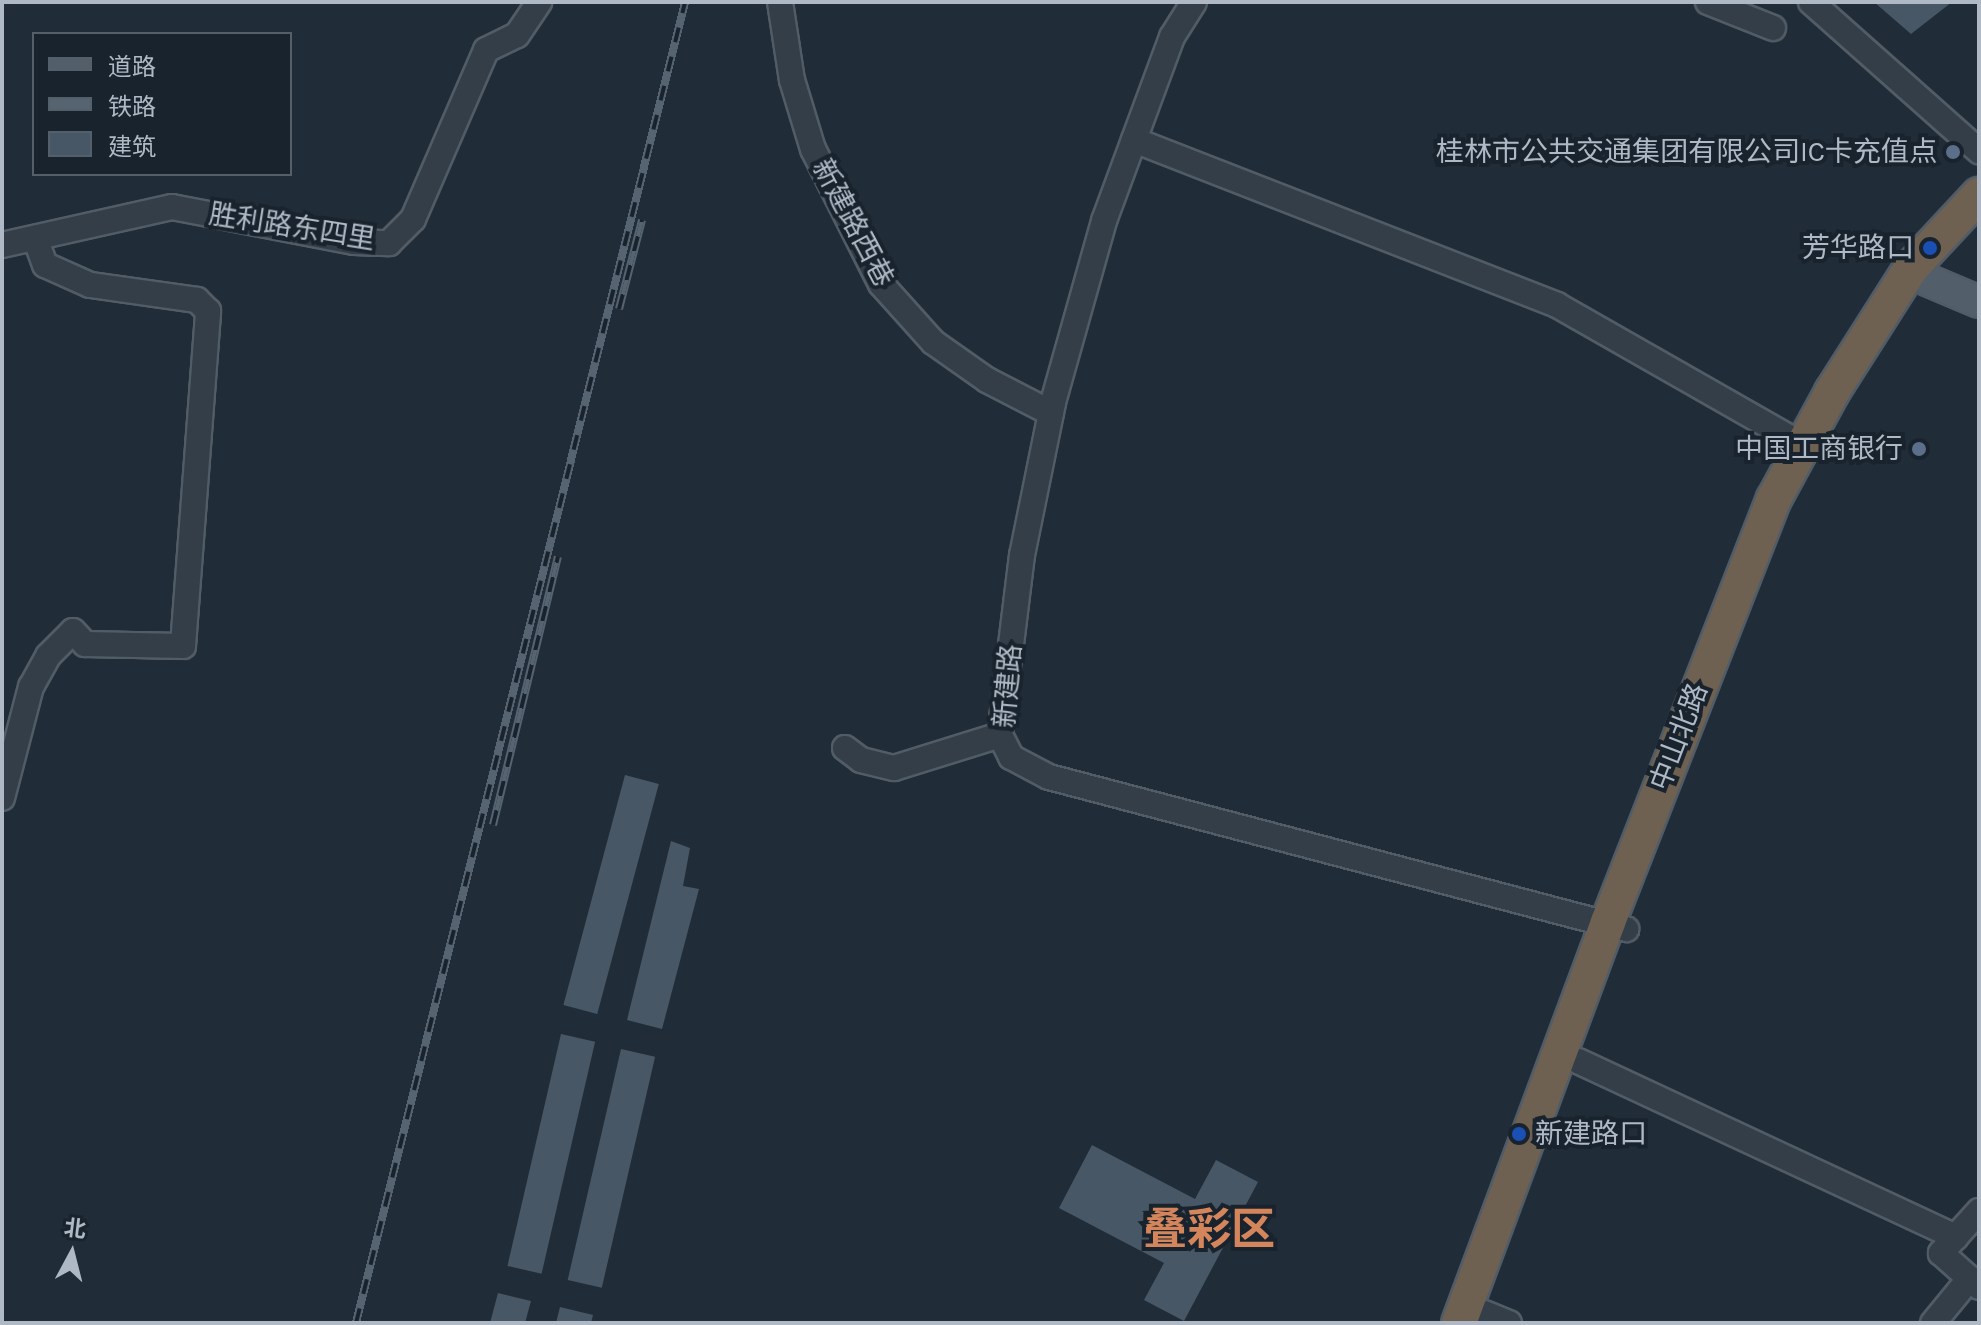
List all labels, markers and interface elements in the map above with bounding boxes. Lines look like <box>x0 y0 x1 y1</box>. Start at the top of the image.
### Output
legend <box>32 32 292 176</box>
text: 道路 <box>108 53 156 81</box>
text: 铁路 <box>108 93 156 121</box>
text: 建筑 <box>108 133 156 161</box>
place label: 桂林市公共交通集团有限公司IC卡充值点 <box>1436 135 1937 169</box>
marker: 桂林市公共交通集团有限公司IC卡充值点 <box>1944 143 1962 161</box>
street label: 新建路西巷 <box>805 153 901 293</box>
street label: 胜利路东四里 <box>206 197 378 257</box>
place label: 芳华路口 <box>1802 231 1914 265</box>
marker: 芳华路口 <box>1921 239 1939 257</box>
place label: 中国工商银行 <box>1735 432 1903 466</box>
marker: 中国工商银行 <box>1910 440 1928 458</box>
street label: 新建路 <box>988 643 1028 729</box>
street label: 中山北路 <box>1643 679 1715 795</box>
place label: 新建路口 <box>1535 1117 1647 1151</box>
marker: 新建路口 <box>1510 1125 1528 1143</box>
district label: 叠彩区 <box>1143 1204 1275 1256</box>
north arrow <box>32 1213 112 1293</box>
text: 北 <box>62 1215 87 1243</box>

